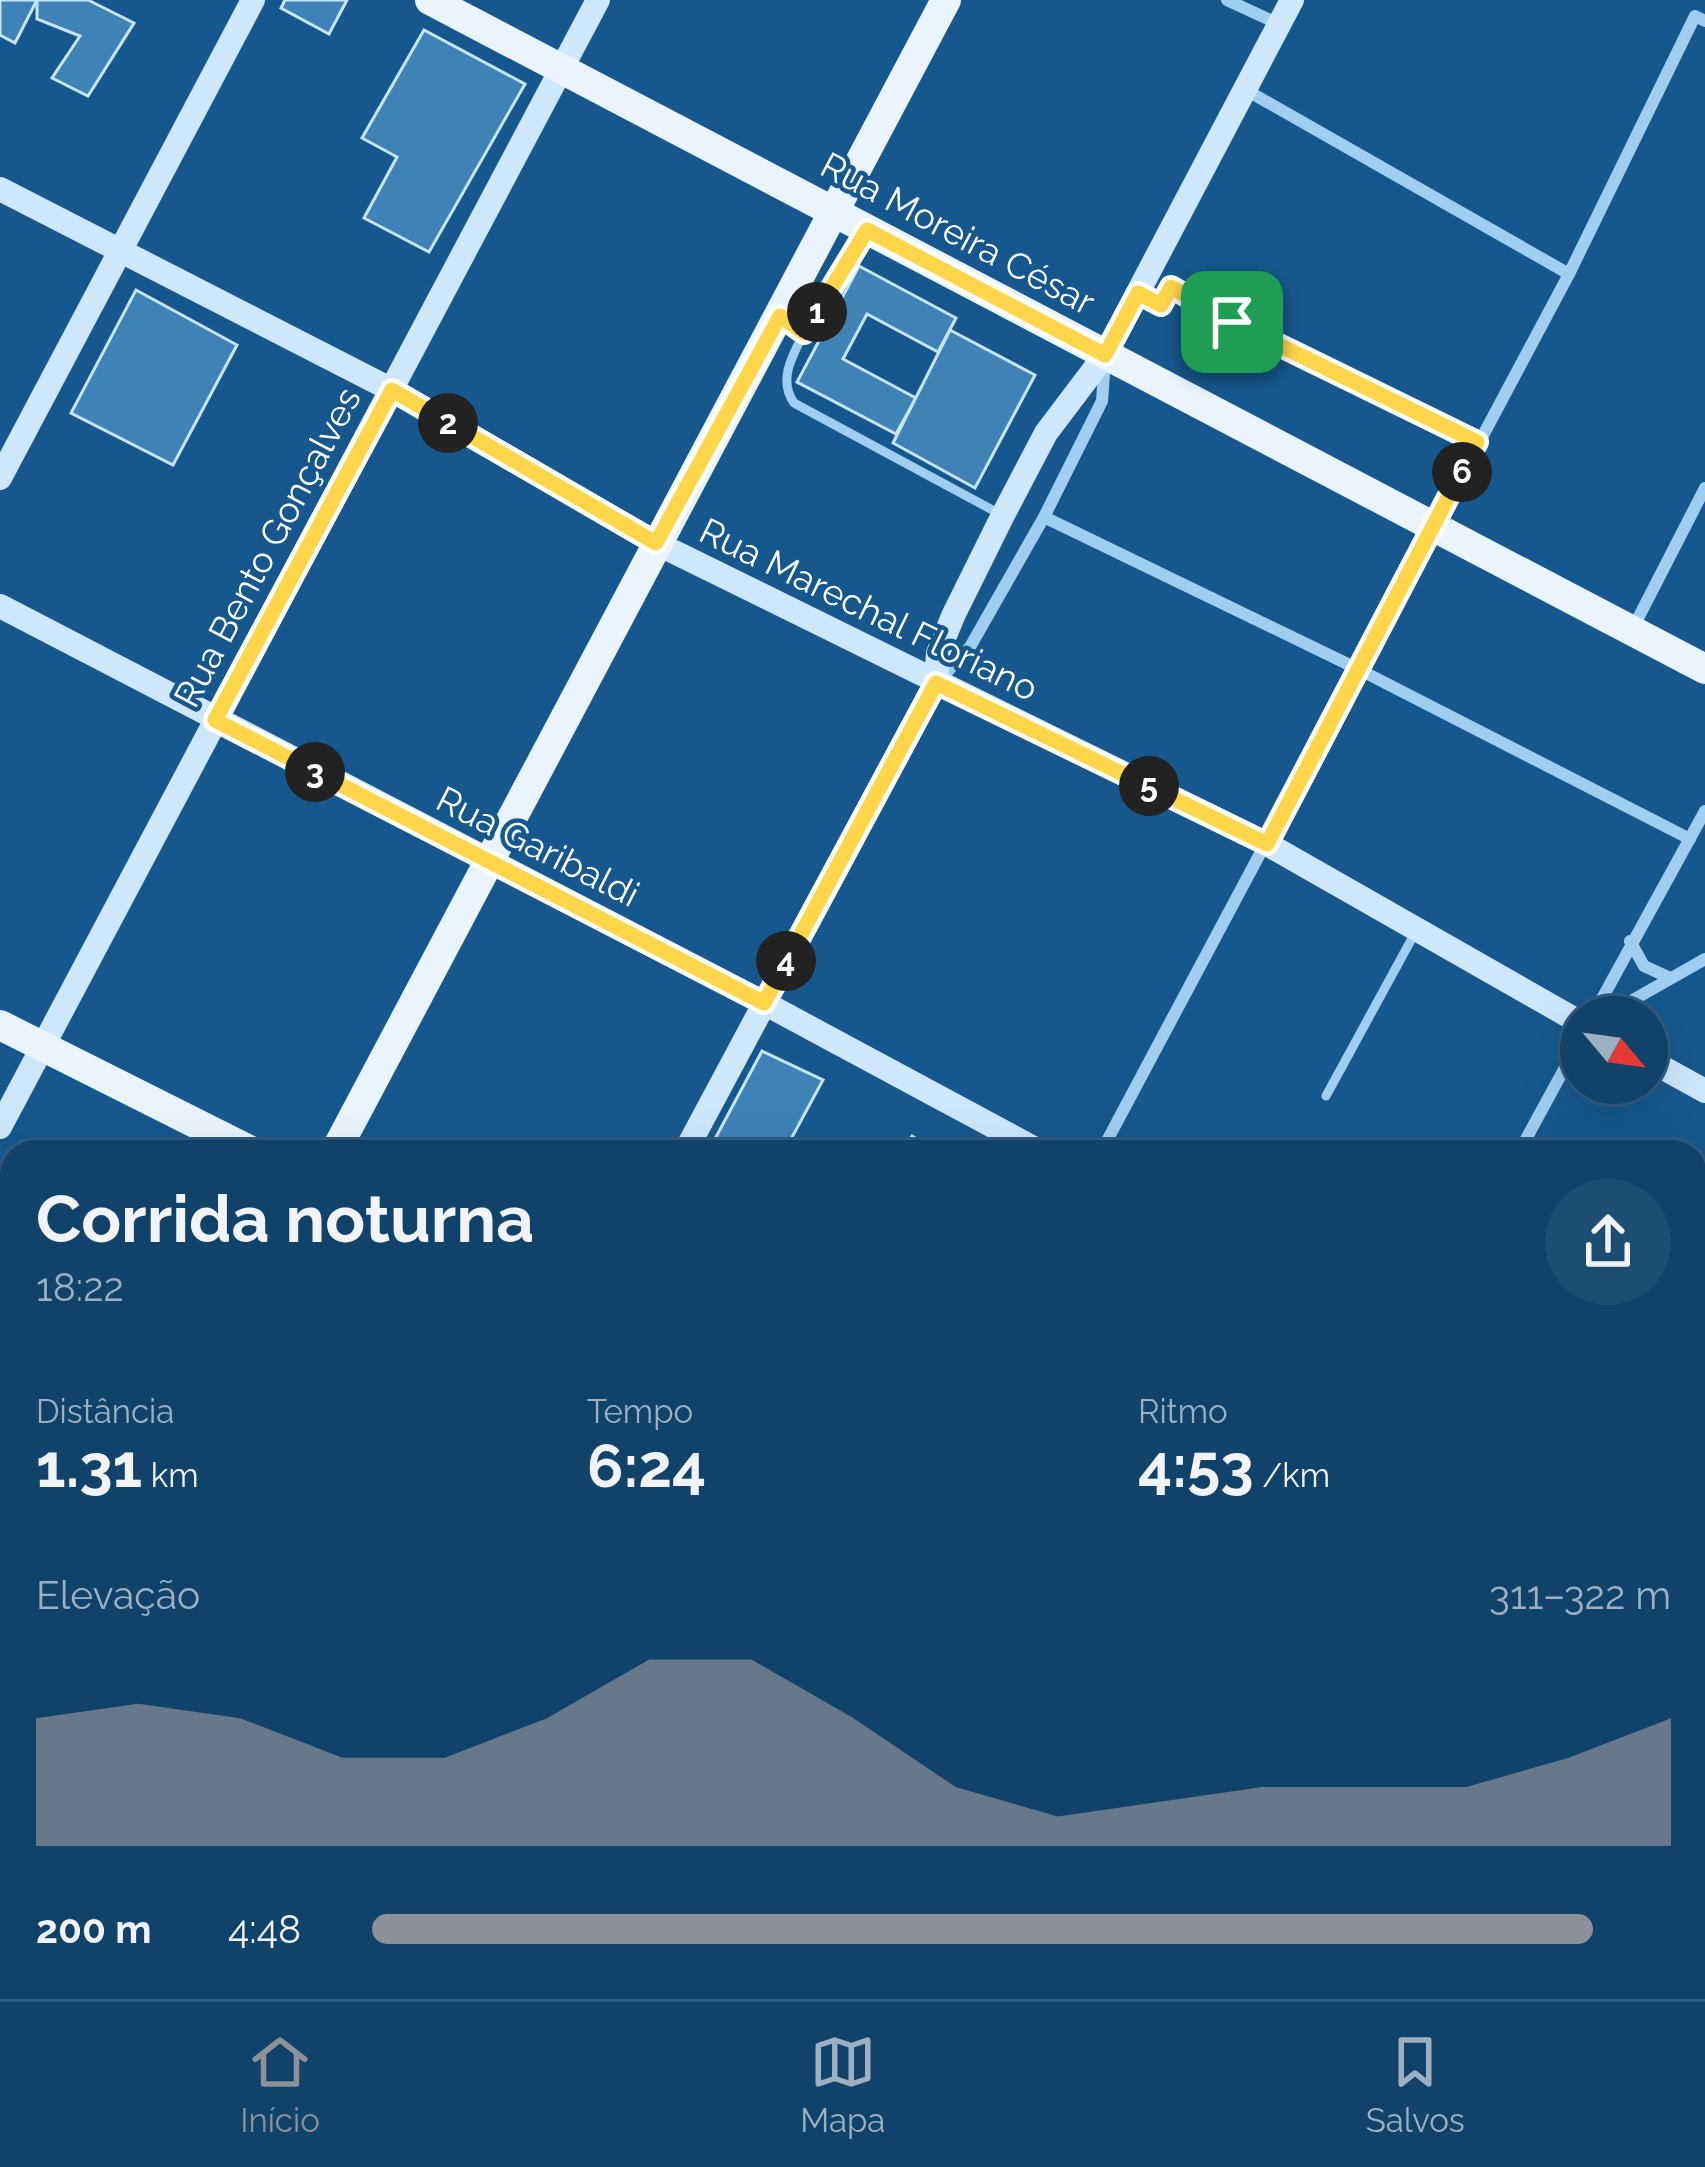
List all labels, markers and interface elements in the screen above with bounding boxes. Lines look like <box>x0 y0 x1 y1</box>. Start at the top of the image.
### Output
street label: Rua Moreira César <box>814 143 1102 323</box>
pin <box>1181 271 1283 373</box>
pin: 1 <box>787 282 847 342</box>
icon: arrive <box>1199 289 1265 355</box>
text: 1 <box>809 292 825 331</box>
street label: Rua Bento Gonçalves <box>165 380 369 714</box>
pin: 2 <box>418 393 478 453</box>
text: 2 <box>439 403 457 442</box>
pin: 6 <box>1432 442 1492 502</box>
text: 6 <box>1452 452 1472 491</box>
street label: Rua Marechal Floriano <box>693 509 1045 709</box>
pin: 3 <box>285 742 345 802</box>
text: 3 <box>306 752 324 791</box>
pin: 5 <box>1119 756 1179 816</box>
text: 5 <box>1140 766 1158 805</box>
street label: Rua Garibaldi <box>430 777 646 915</box>
pin: 4 <box>756 931 816 991</box>
text: 4 <box>777 941 795 980</box>
north arrow <box>1560 996 1668 1104</box>
map controls <box>1560 996 1668 1104</box>
button: share <box>1545 1179 1671 1305</box>
text: Corrida noturna <box>36 1180 534 1257</box>
text: 18:22 <box>36 1264 124 1310</box>
text: Distância <box>36 1392 174 1431</box>
text: Tempo <box>587 1392 693 1431</box>
text: Ritmo <box>1138 1392 1228 1431</box>
text: 1.31 <box>36 1431 142 1501</box>
text: 6:24 <box>587 1431 706 1501</box>
text: 4:53 <box>1138 1431 1254 1501</box>
text: km <box>142 1456 199 1495</box>
text: /km <box>1254 1456 1330 1495</box>
text: Elevação <box>36 1572 200 1618</box>
text: 311–322 m <box>1489 1572 1671 1618</box>
text: 200 m <box>36 1906 152 1952</box>
text: 4:48 <box>228 1906 301 1952</box>
tab: Início <box>240 2029 320 2140</box>
tab: Mapa <box>800 2029 885 2140</box>
tab: Salvos <box>1366 2029 1465 2140</box>

